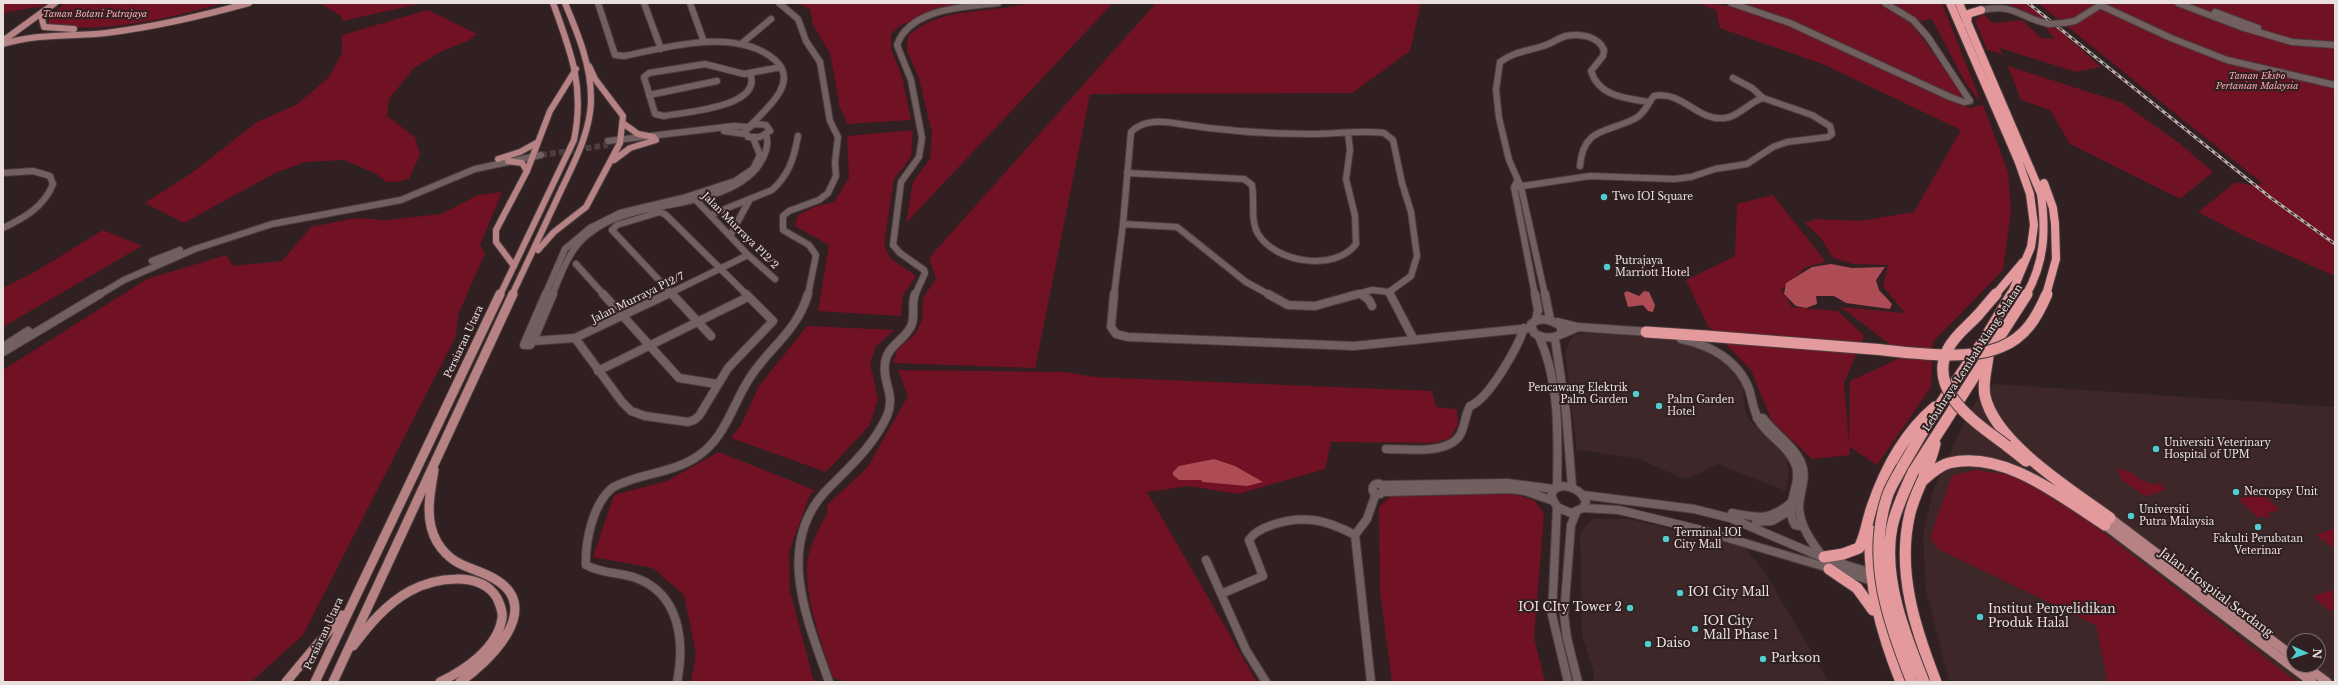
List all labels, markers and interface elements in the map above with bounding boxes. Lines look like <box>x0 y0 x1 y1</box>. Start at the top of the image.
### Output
park label: Taman Botani Putrajaya <box>43 9 147 19</box>
park label: Taman Ekspo Pertanian Malaysia <box>2216 71 2298 92</box>
street label: Jalan Murraya P12/2 <box>699 190 781 272</box>
place label: Two IOI Square <box>1612 191 1693 203</box>
marker: Two IOI Square <box>1599 192 1609 202</box>
place label: Putrajaya Marriott Hotel <box>1615 255 1690 278</box>
marker: Putrajaya Marriott Hotel <box>1602 262 1612 272</box>
street label: Jalan Murraya P12/7 <box>590 270 686 326</box>
street label: Lebuhraya Lembah Klang Selatan <box>1921 282 2025 434</box>
street label: Persiaran Utara <box>442 304 486 380</box>
place label: Pencawang Elektrik Palm Garden <box>1528 382 1628 406</box>
marker: Pencawang Elektrik Palm Garden <box>1631 389 1641 399</box>
place label: Palm Garden Hotel <box>1667 394 1734 418</box>
marker: Palm Garden Hotel <box>1654 401 1664 411</box>
place label: Universiti Veterinary Hospital of UPM <box>2164 437 2271 460</box>
marker: Universiti Veterinary Hospital of UPM <box>2151 444 2161 454</box>
place label: Necropsy Unit <box>2244 486 2318 498</box>
marker: Necropsy Unit <box>2231 487 2241 497</box>
place label: Universiti Putra Malaysia <box>2139 504 2214 528</box>
marker: Universiti Putra Malaysia <box>2126 511 2136 521</box>
marker: Fakulti Perubatan Veterinar <box>2253 522 2263 532</box>
place label: Terminal IOI City Mall <box>1674 527 1742 550</box>
place label: Fakulti Perubatan Veterinar <box>2213 533 2303 556</box>
marker: Terminal IOI City Mall <box>1661 534 1671 544</box>
street label: Jalan Hospital Serdang <box>2156 546 2276 640</box>
place label: IOI City Mall <box>1688 586 1769 600</box>
marker: IOI City Mall <box>1675 588 1685 598</box>
street label: Persiaran Utara <box>302 596 346 672</box>
place label: IOI CIty Tower 2 <box>1518 601 1622 615</box>
marker: IOI CIty Tower 2 <box>1625 603 1635 613</box>
place label: Institut Penyelidikan Produk Halal <box>1988 603 2115 631</box>
marker: Institut Penyelidikan Produk Halal <box>1975 612 1985 622</box>
place label: IOI City Mall Phase 1 <box>1703 615 1778 643</box>
marker: IOI City Mall Phase 1 <box>1690 624 1700 634</box>
north arrow <box>2286 633 2326 673</box>
place label: Daiso <box>1656 637 1691 651</box>
marker: Daiso <box>1643 639 1653 649</box>
text: N <box>2310 648 2324 659</box>
place label: Parkson <box>1771 652 1820 666</box>
marker: Parkson <box>1758 654 1768 664</box>

